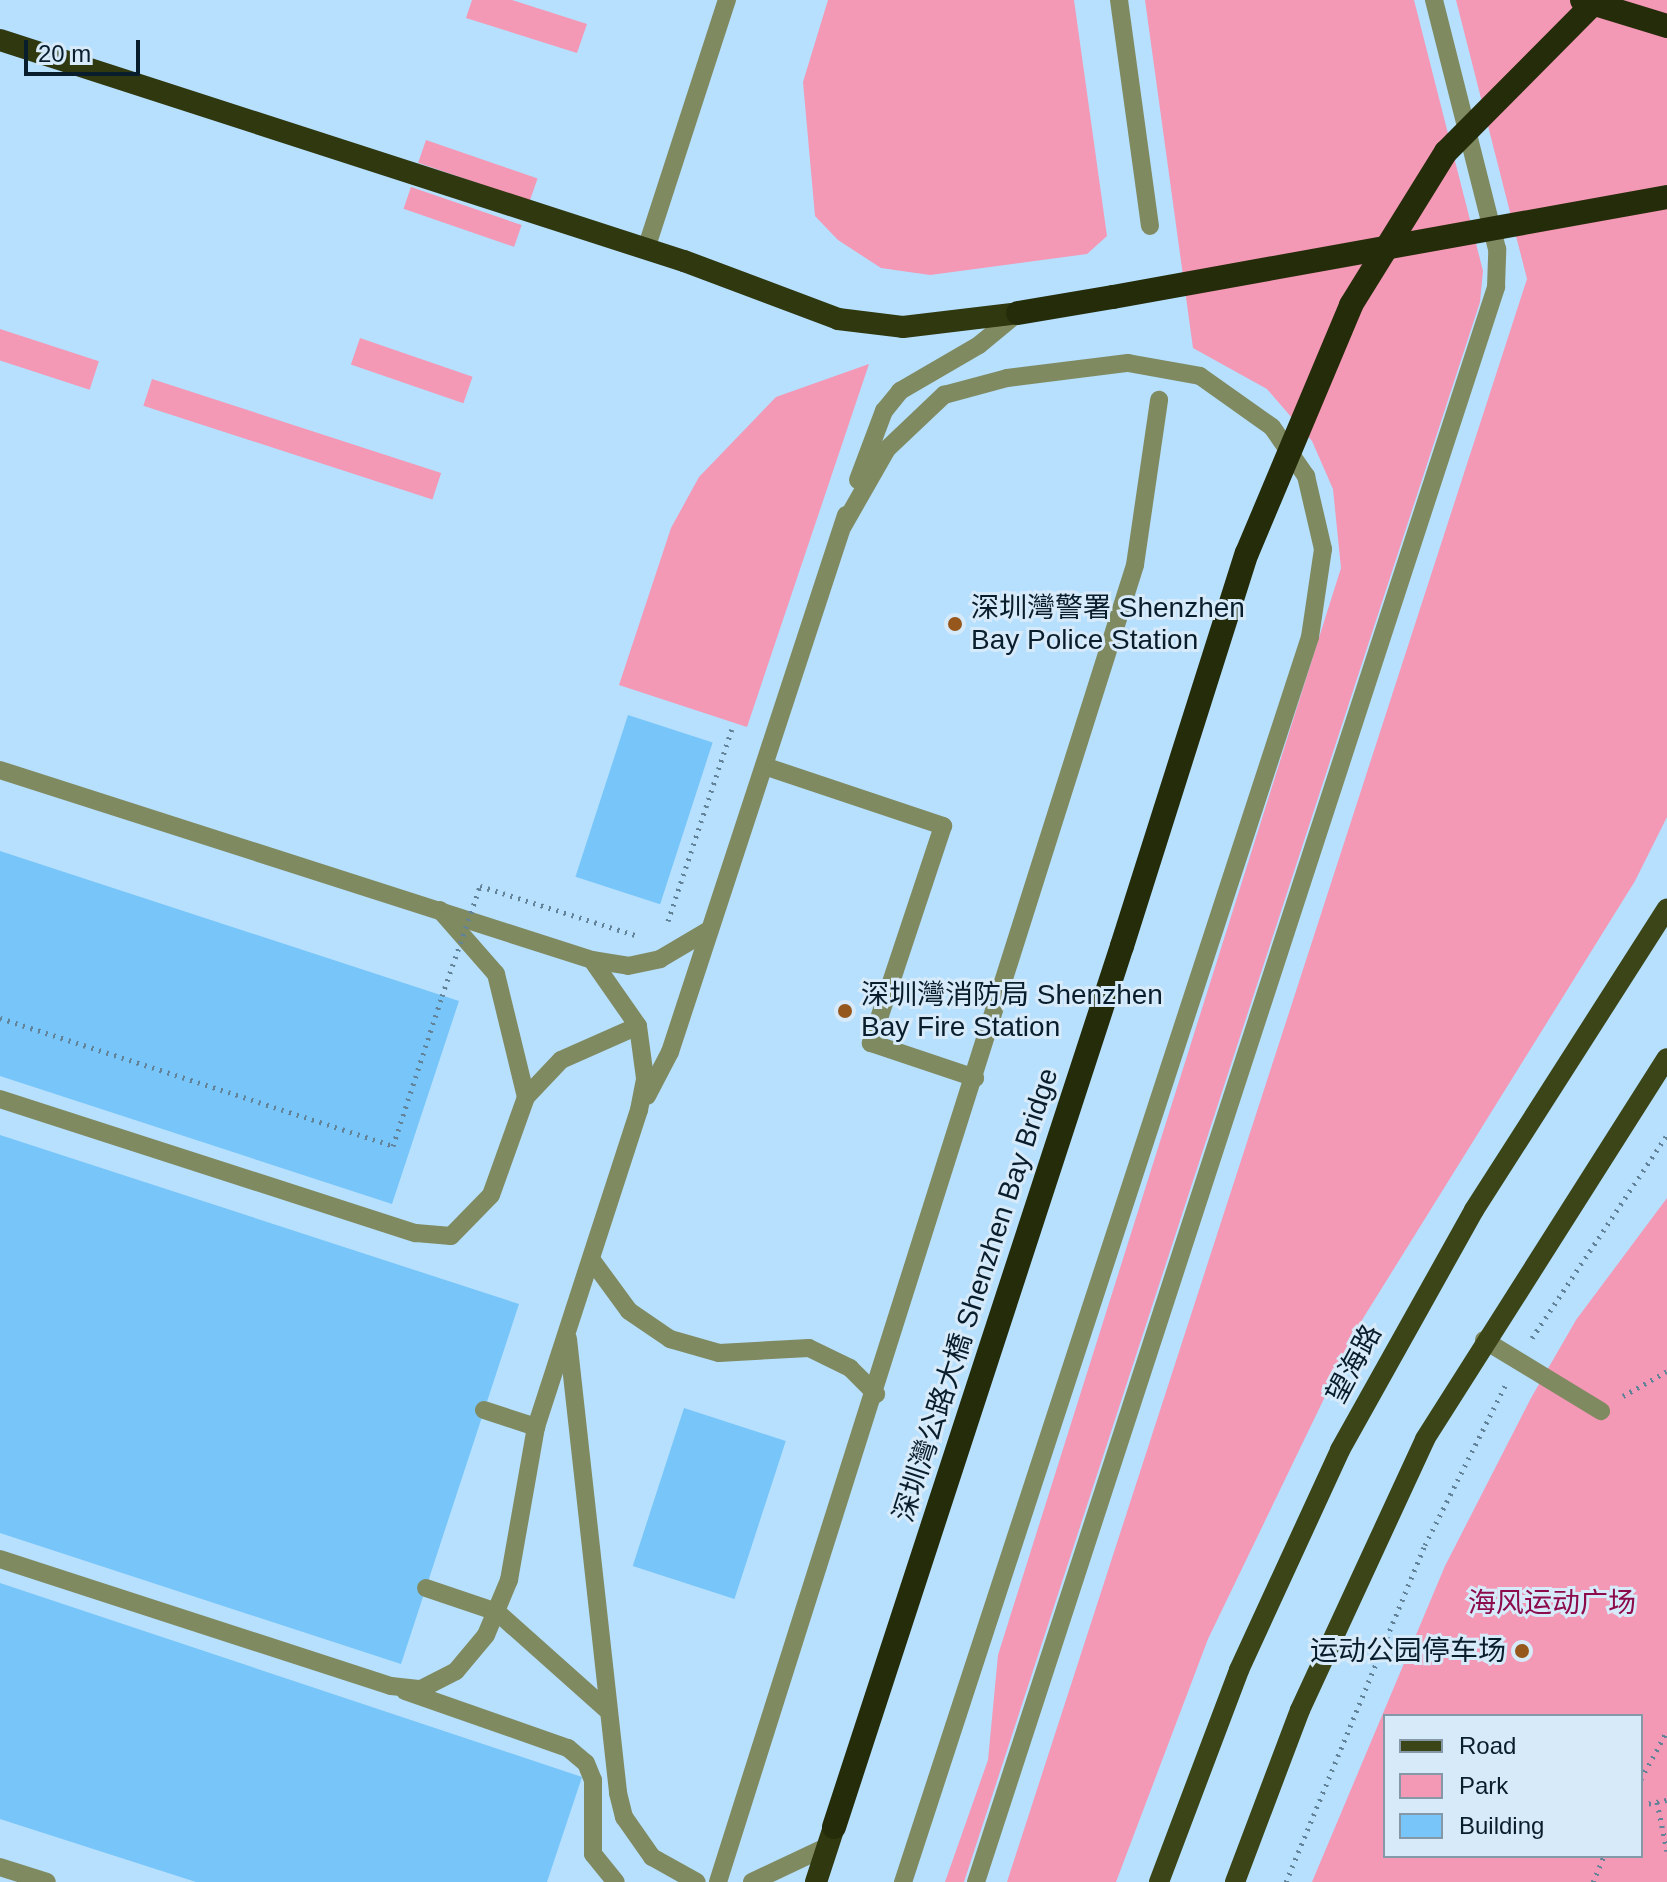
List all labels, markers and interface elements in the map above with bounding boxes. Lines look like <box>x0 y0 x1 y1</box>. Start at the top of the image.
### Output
scale bar <box>28 24 144 74</box>
text: 20 m <box>38 40 91 67</box>
place label: 深圳灣警署 Shenzhen Bay Police Station <box>971 591 1245 657</box>
marker: 深圳灣警署 Shenzhen Bay Police Station <box>946 615 964 633</box>
place label: 深圳灣消防局 Shenzhen Bay Fire Station <box>861 978 1163 1044</box>
marker: 深圳灣消防局 Shenzhen Bay Fire Station <box>836 1002 854 1020</box>
street label: 深圳灣公路大橋 Shenzhen Bay Bridge <box>887 1064 1065 1526</box>
street label: 望海路 <box>1319 1319 1389 1409</box>
park label: 海风运动广场 <box>1468 1586 1636 1620</box>
place label: 运动公园停车场 <box>1310 1634 1506 1668</box>
marker: 运动公园停车场 <box>1513 1642 1531 1660</box>
legend <box>1383 1714 1643 1858</box>
text: Road <box>1459 1732 1516 1759</box>
text: Park <box>1459 1772 1508 1799</box>
text: Building <box>1459 1812 1544 1839</box>

